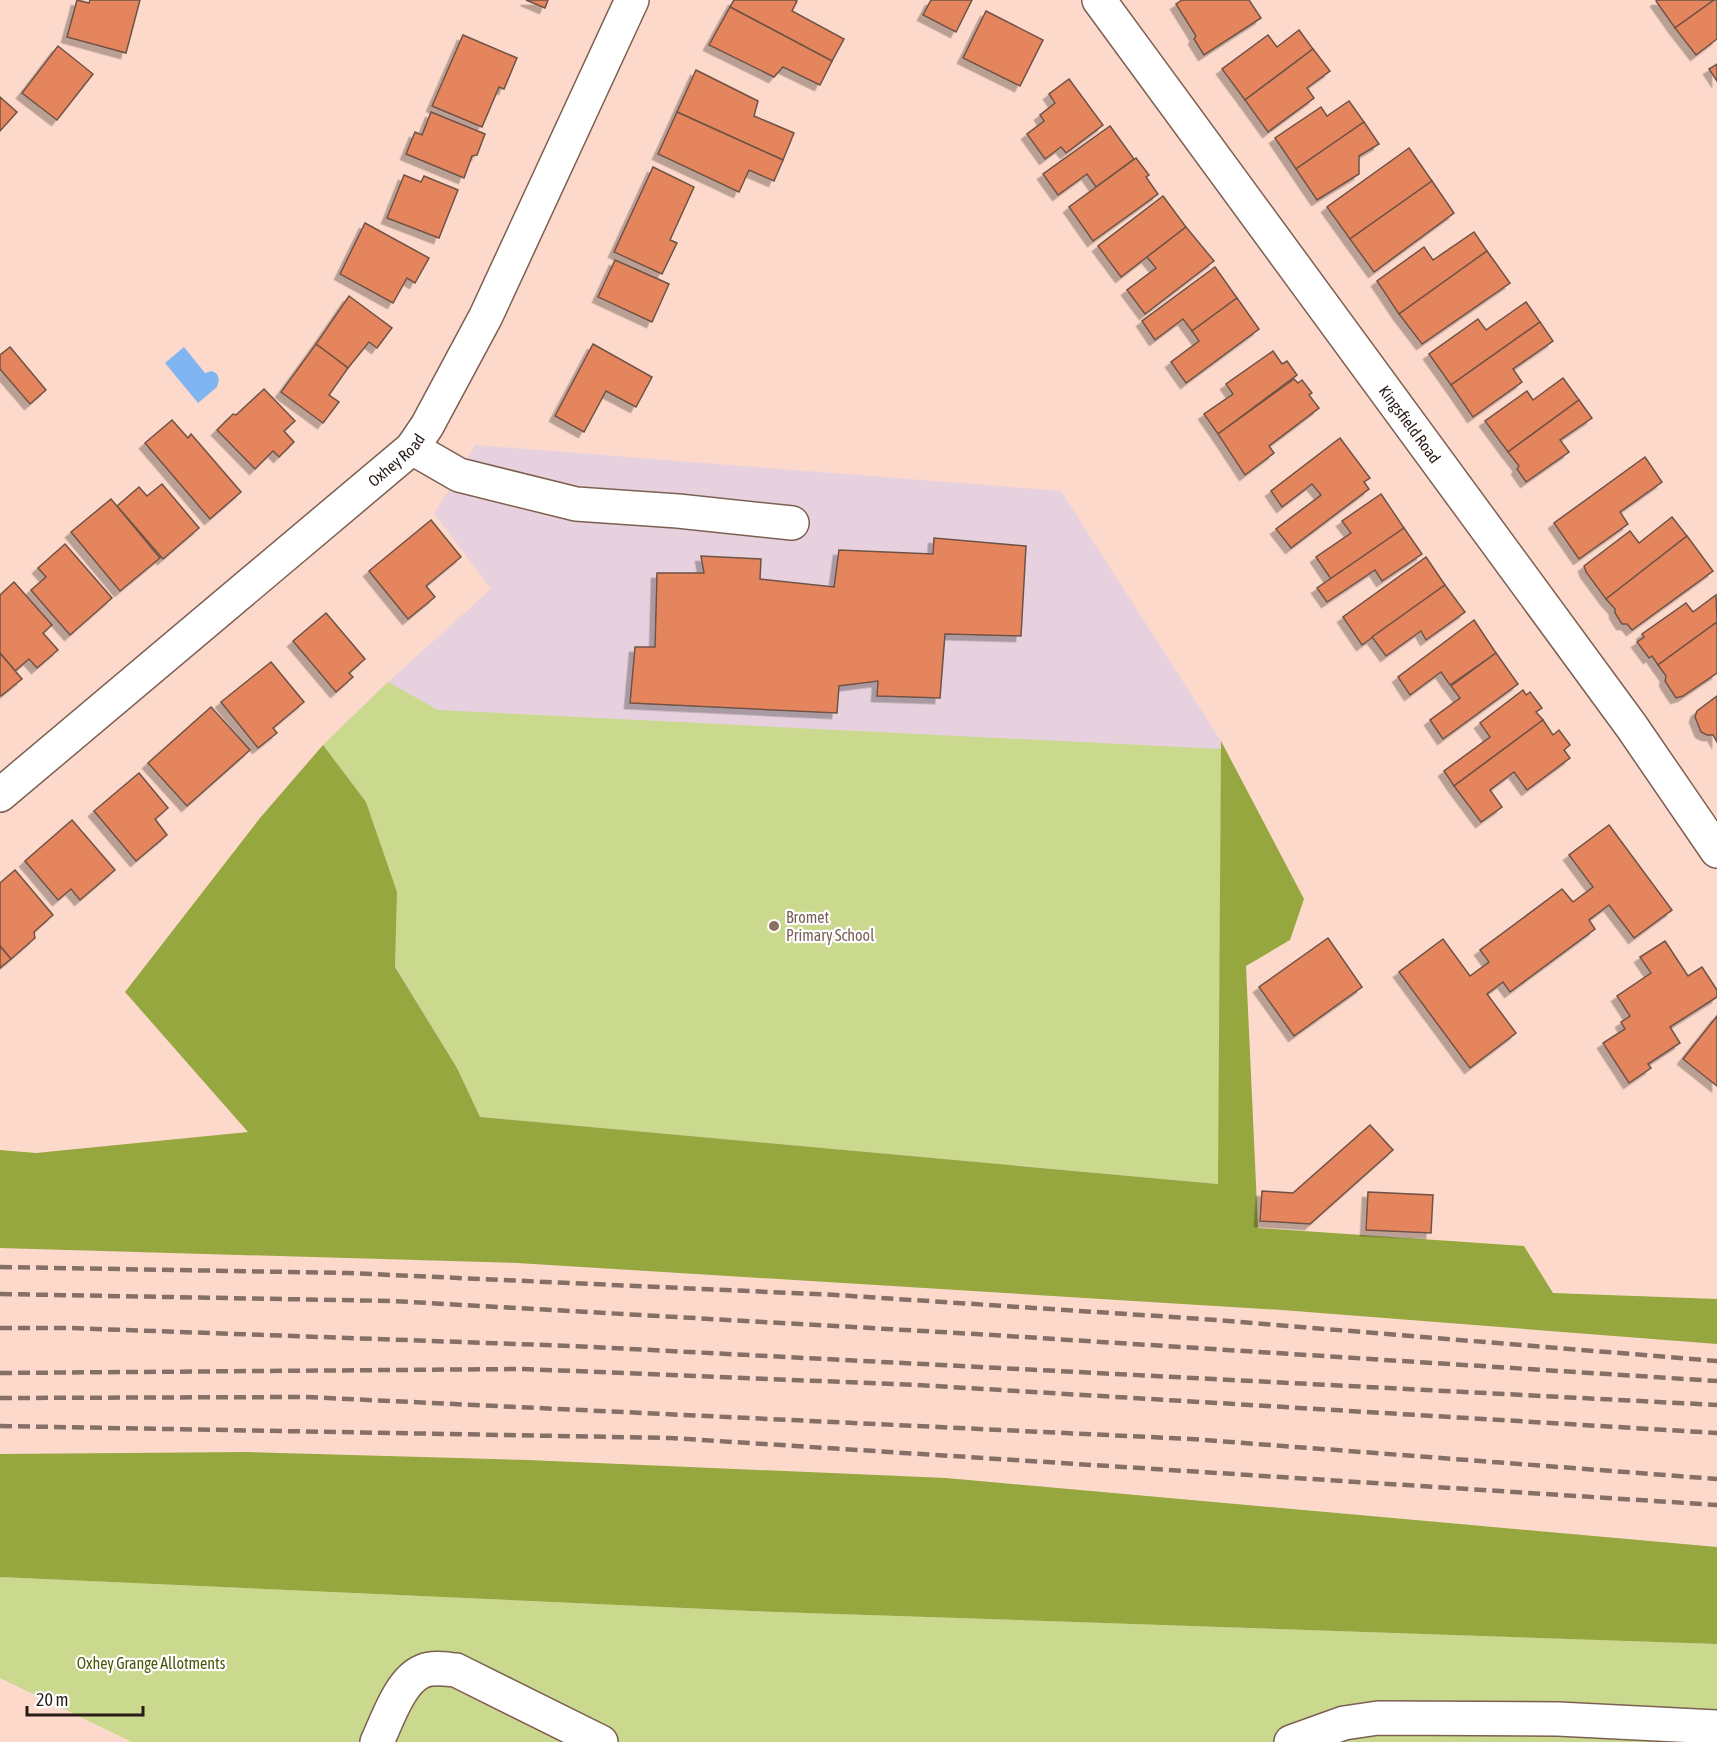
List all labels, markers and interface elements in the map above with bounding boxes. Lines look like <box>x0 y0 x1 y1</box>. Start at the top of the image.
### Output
street label: Kingsfield Road <box>1376 382 1444 467</box>
street label: Oxhey Road <box>364 430 428 490</box>
place label: Bromet Primary School <box>786 908 875 945</box>
marker: Bromet Primary School <box>767 919 781 933</box>
park label: Oxhey Grange Allotments <box>77 1654 226 1673</box>
scale bar <box>27 1679 142 1717</box>
text: 20 m <box>36 1689 68 1710</box>

